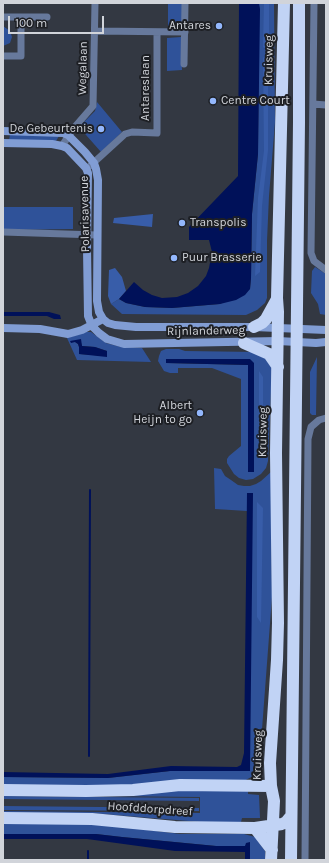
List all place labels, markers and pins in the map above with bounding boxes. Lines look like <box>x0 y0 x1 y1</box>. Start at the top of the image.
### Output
place label: Antares <box>169 19 211 33</box>
marker: Antares <box>214 21 224 31</box>
place label: Centre Court <box>221 94 290 108</box>
marker: Centre Court <box>208 96 218 106</box>
place label: De Gebeurtenis <box>10 122 93 136</box>
marker: De Gebeurtenis <box>96 124 106 134</box>
place label: Transpolis <box>190 216 246 230</box>
marker: Transpolis <box>177 218 187 228</box>
place label: Puur Brasserie <box>182 251 262 265</box>
marker: Puur Brasserie <box>169 253 179 263</box>
place label: Albert Heijn to go <box>133 399 192 427</box>
marker: Albert Heijn to go <box>195 408 205 418</box>

